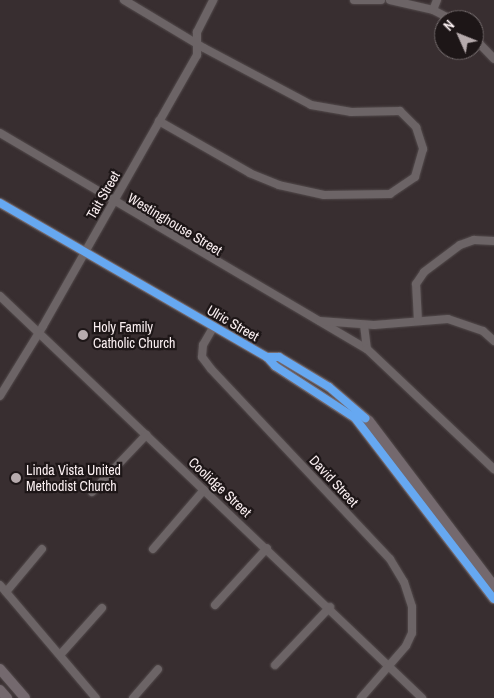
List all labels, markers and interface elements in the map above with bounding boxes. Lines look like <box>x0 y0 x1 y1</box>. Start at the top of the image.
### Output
north arrow <box>434 10 484 60</box>
text: N <box>440 16 458 35</box>
street label: Tait Street <box>83 168 123 222</box>
street label: Westinghouse Street <box>125 189 225 259</box>
street label: Ulric Street <box>204 301 262 345</box>
place label: Holy Family Catholic Church <box>93 319 175 352</box>
marker: Holy Family Catholic Church <box>77 329 89 341</box>
street label: David Street <box>306 452 362 510</box>
street label: Coolidge Street <box>185 454 255 520</box>
place label: Linda Vista United Methodist Church <box>26 462 121 494</box>
marker: Linda Vista United Methodist Church <box>10 472 22 484</box>

